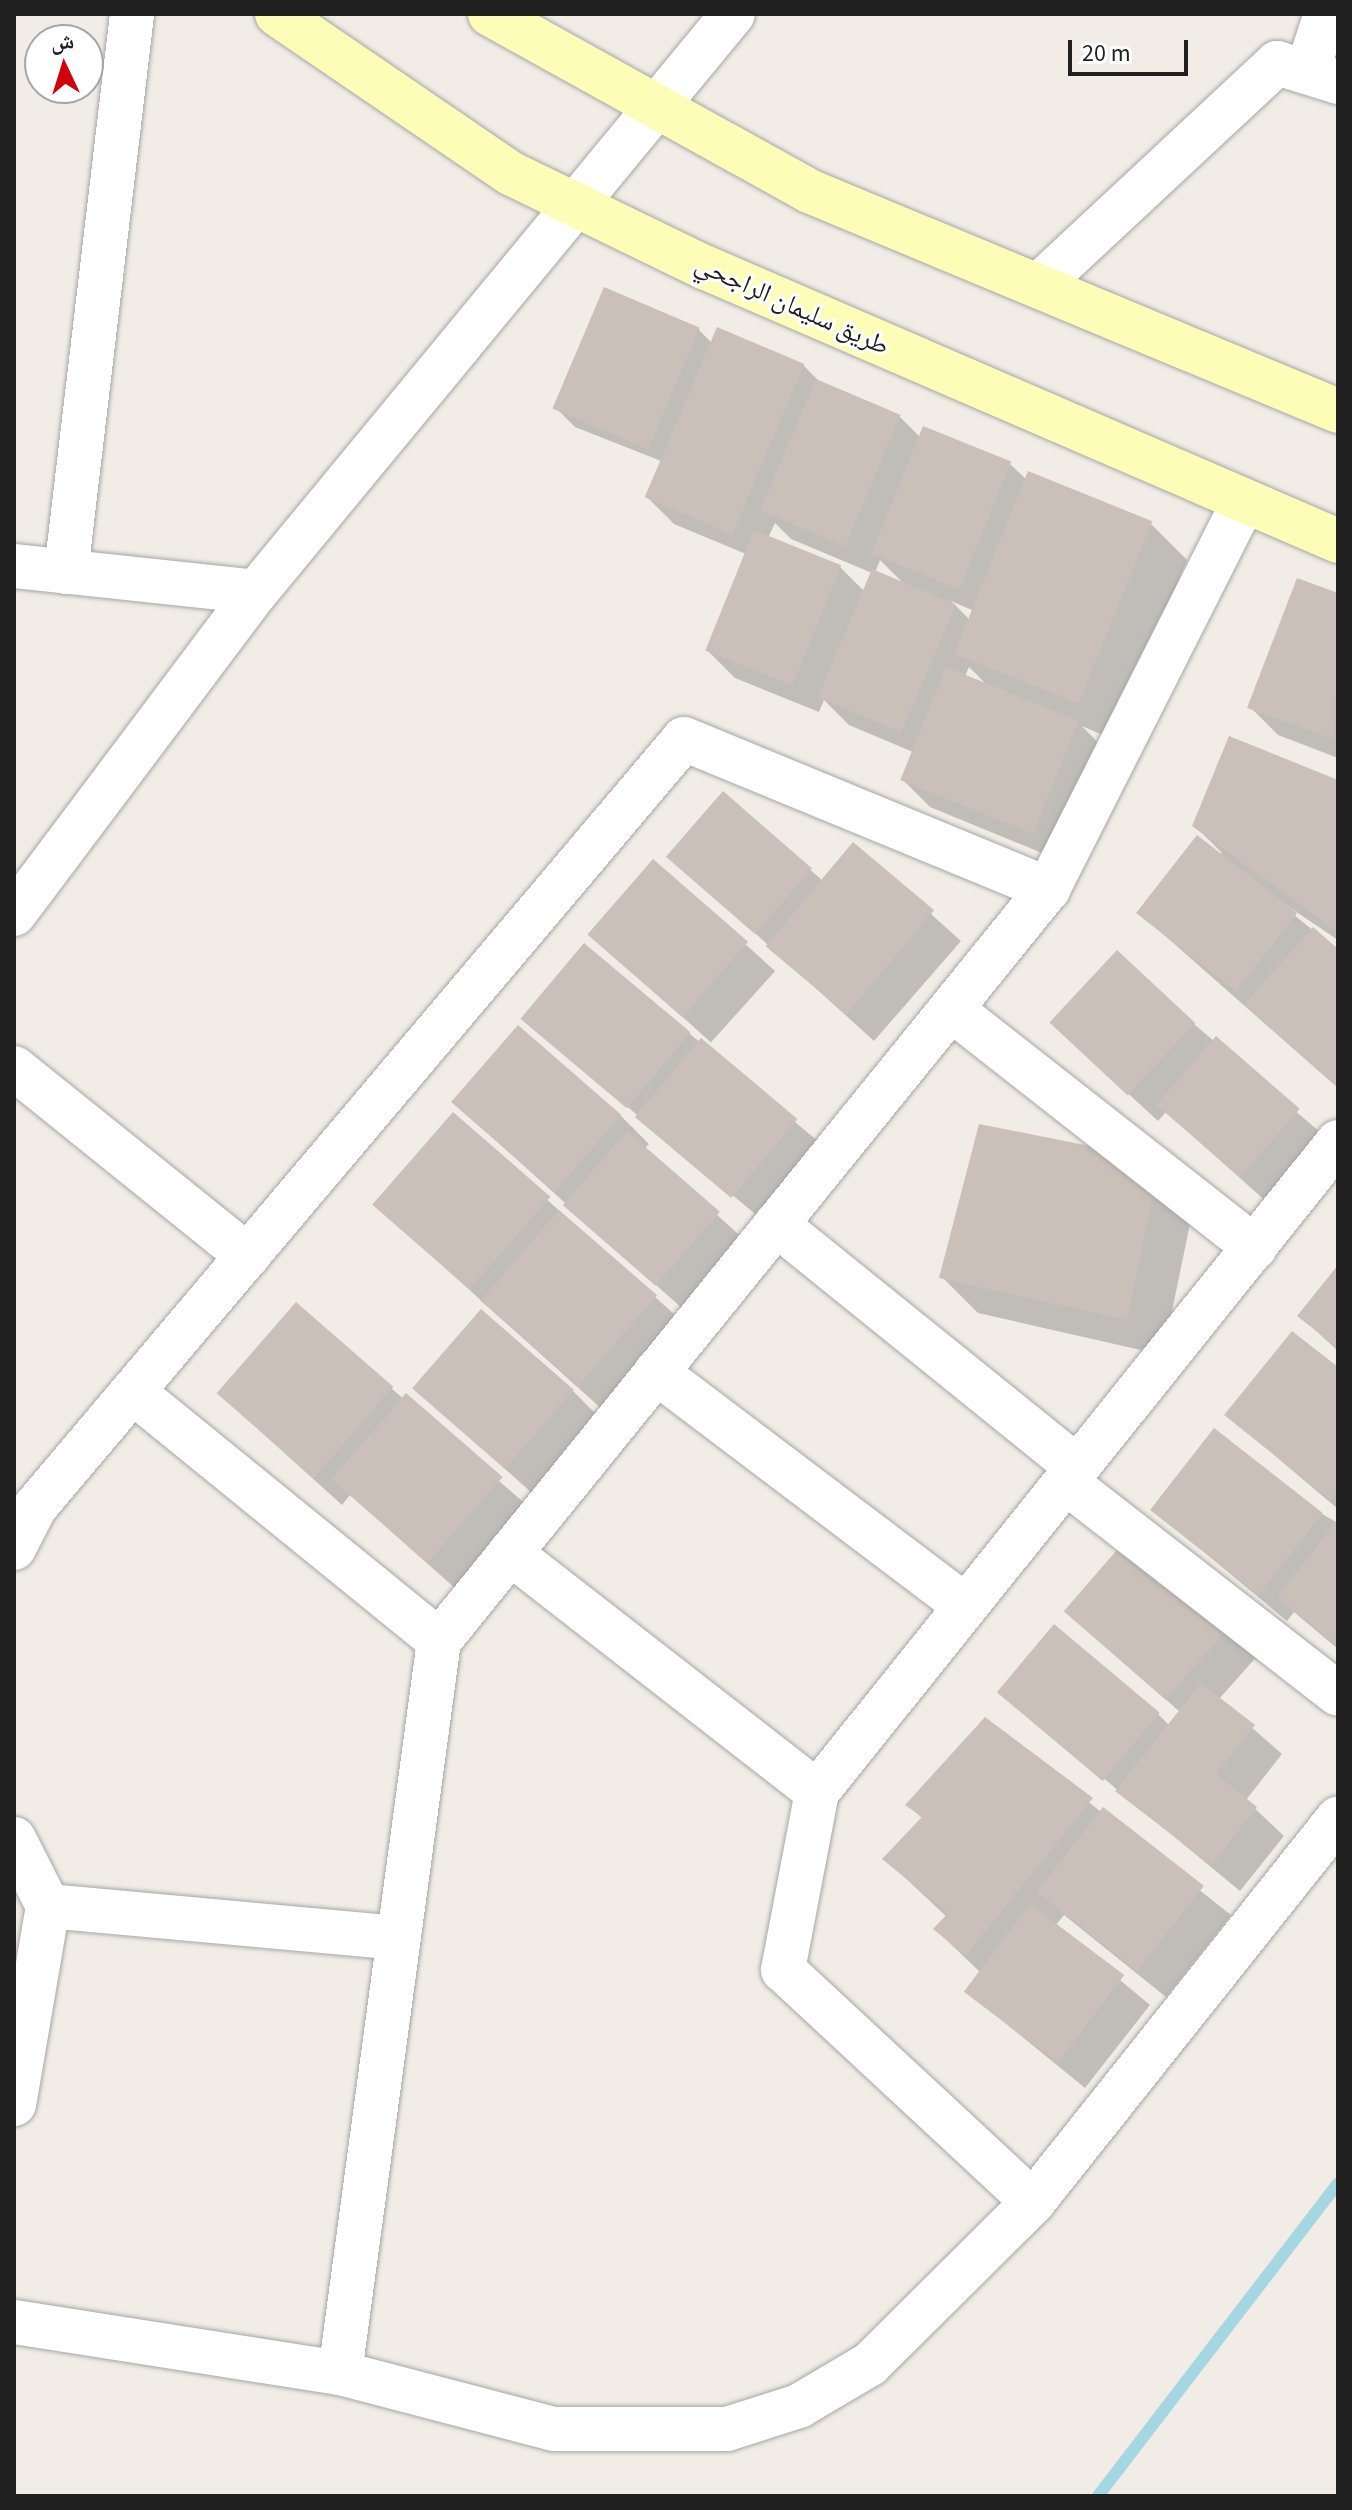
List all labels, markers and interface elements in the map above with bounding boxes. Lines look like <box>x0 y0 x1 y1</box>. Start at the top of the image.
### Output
north arrow <box>24 24 104 104</box>
scale bar <box>1072 24 1192 74</box>
text: ش <box>50 25 75 59</box>
text: 20 m <box>1082 36 1131 71</box>
street label: طريق سليمان الراجحي <box>690 248 894 362</box>

